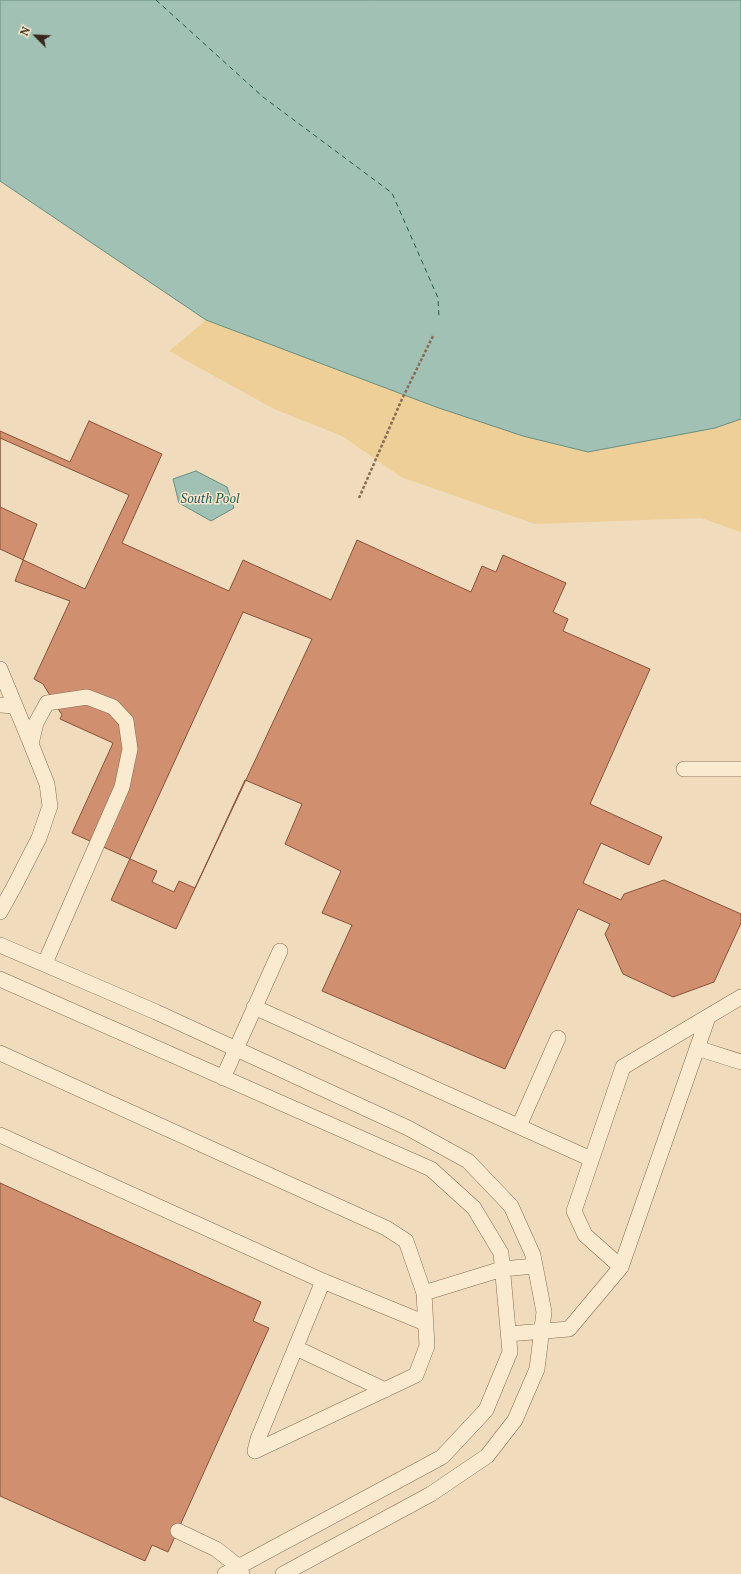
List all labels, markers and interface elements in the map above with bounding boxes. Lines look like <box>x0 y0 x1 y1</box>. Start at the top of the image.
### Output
north arrow <box>16 16 56 56</box>
text: N <box>17 24 33 38</box>
water label: South Pool <box>180 491 240 507</box>

